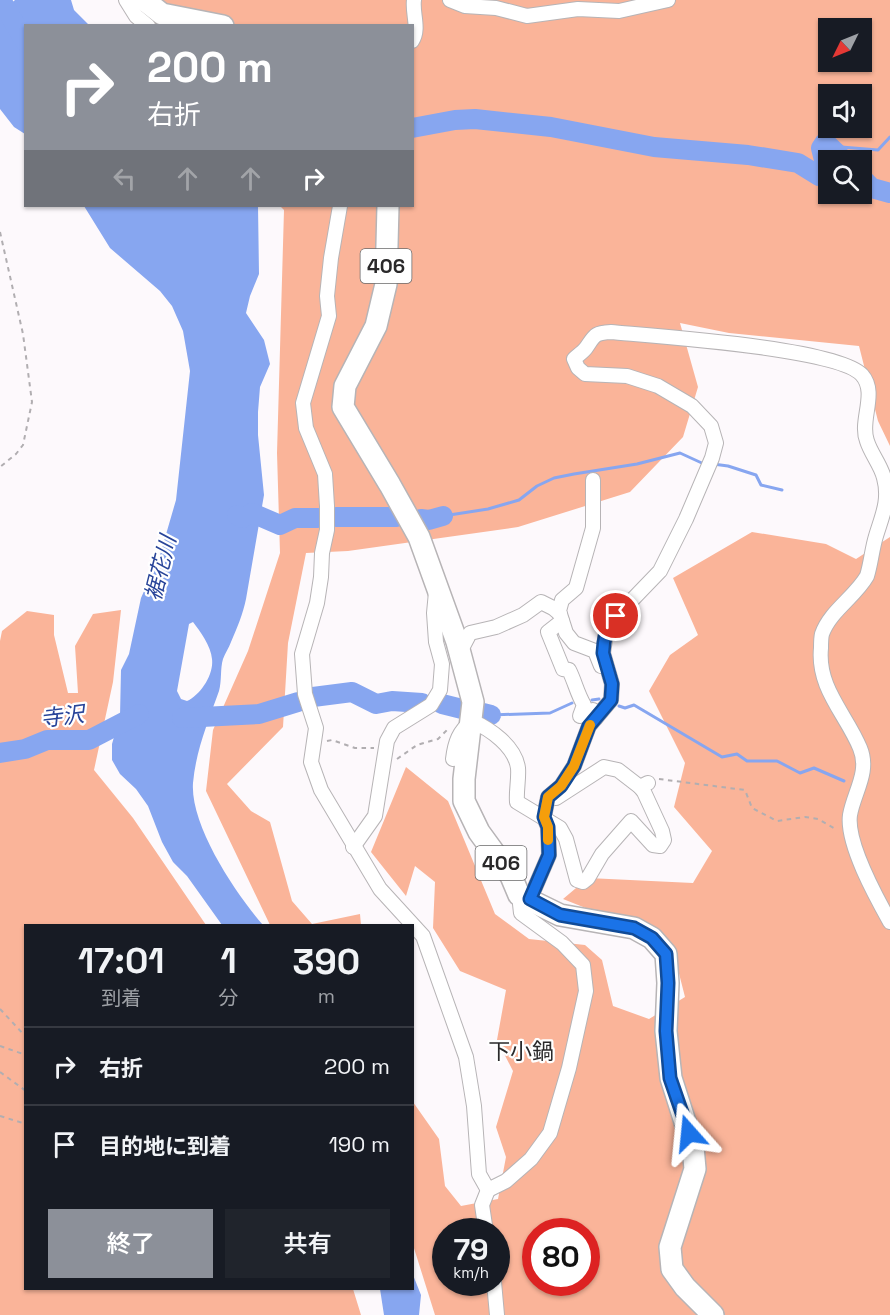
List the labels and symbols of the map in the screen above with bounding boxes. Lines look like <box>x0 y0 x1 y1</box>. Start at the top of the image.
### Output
north arrow <box>818 18 872 72</box>
road number: 406 <box>360 249 412 283</box>
water label: 裾花川 <box>138 531 182 603</box>
pin <box>590 590 641 641</box>
water label: 寺沢 <box>38 699 89 733</box>
road number: 406 <box>476 846 526 880</box>
district label: 下小鍋 <box>488 1037 554 1065</box>
position arrow <box>657 1101 721 1165</box>
speed limit sign: 80 <box>522 1218 600 1296</box>

